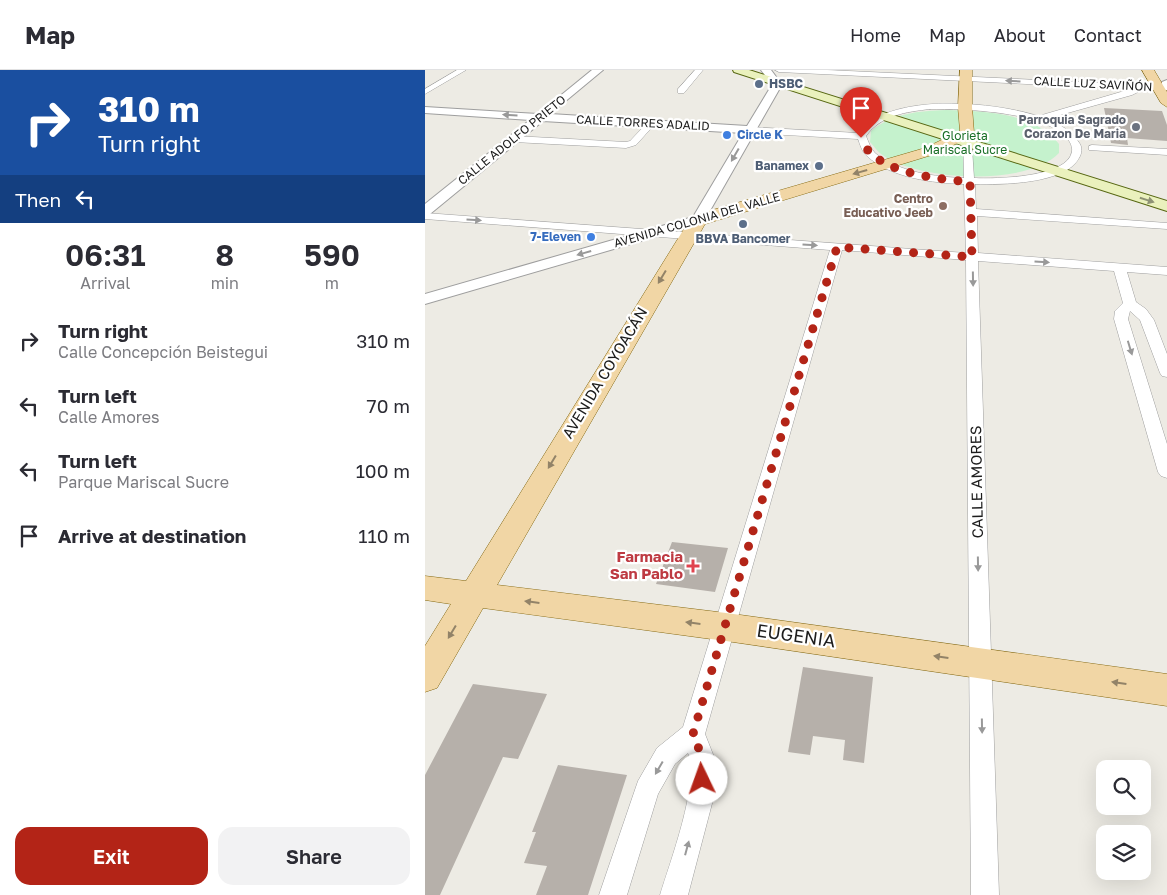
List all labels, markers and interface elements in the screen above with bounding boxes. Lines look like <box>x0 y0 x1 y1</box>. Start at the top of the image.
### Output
text: Map <box>25 20 75 49</box>
text: Home <box>850 24 901 46</box>
text: Map <box>929 24 966 46</box>
text: About <box>994 24 1046 46</box>
text: Contact <box>1074 24 1142 46</box>
street label: CALLE LUZ SAVIÑÓN <box>1033 73 1153 94</box>
place label: HSBC <box>769 76 804 91</box>
one-way arrow <box>1005 76 1021 84</box>
marker: HSBC <box>753 78 765 90</box>
pin <box>840 87 882 138</box>
text: 310 m <box>98 88 200 130</box>
icon: right <box>15 90 80 155</box>
street label: CALLE ADOLFO PRIETO <box>455 91 569 188</box>
icon: arrive <box>847 94 875 122</box>
one-way arrow <box>501 111 517 119</box>
street label: CALLE TORRES ADALID <box>576 112 710 133</box>
place label: Parroquia Sagrado Corazon De Maria <box>1019 112 1126 141</box>
marker: Parroquia Sagrado Corazon De Maria <box>1130 121 1142 133</box>
place label: Circle K <box>737 127 783 142</box>
park label: Glorieta Mariscal Sucre <box>923 128 1007 157</box>
marker: Circle K <box>721 129 733 141</box>
text: Turn right <box>98 130 201 157</box>
one-way arrow <box>731 149 740 162</box>
place label: Banamex <box>755 158 809 173</box>
marker: Banamex <box>813 160 825 172</box>
one-way arrow <box>853 168 868 176</box>
icon: left <box>71 185 99 213</box>
text: Then <box>15 188 61 211</box>
street label: AVENIDA COLONIA DEL VALLE <box>612 189 782 250</box>
place label: Centro Educativo Jeeb <box>844 191 934 220</box>
one-way arrow <box>1140 197 1155 205</box>
marker: Centro Educativo Jeeb <box>937 200 949 212</box>
one-way arrow <box>466 216 482 224</box>
marker: BBVA Bancomer <box>737 218 749 230</box>
place label: 7-Eleven <box>530 229 581 244</box>
marker: 7-Eleven <box>585 231 597 243</box>
place label: BBVA Bancomer <box>696 231 791 246</box>
text: 06:31 <box>65 237 146 273</box>
text: 8 <box>215 237 234 273</box>
text: 590 <box>304 237 360 273</box>
one-way arrow <box>802 241 818 249</box>
one-way arrow <box>577 250 592 258</box>
one-way arrow <box>1034 258 1050 266</box>
one-way arrow <box>658 271 667 284</box>
one-way arrow <box>969 271 977 287</box>
text: Arrival <box>80 273 130 293</box>
text: min <box>211 273 239 293</box>
text: m <box>325 273 339 293</box>
street label: AVENIDA COYOACÁN <box>558 304 650 441</box>
text: Turn right <box>58 319 148 342</box>
icon: right <box>15 327 43 355</box>
text: 310 m <box>356 329 410 352</box>
one-way arrow <box>1126 341 1134 356</box>
text: Calle Concepción Beistegui <box>58 342 268 362</box>
text: Turn left <box>58 384 137 407</box>
icon: left <box>15 392 43 420</box>
text: 70 m <box>367 394 410 417</box>
text: Calle Amores <box>58 407 160 427</box>
street label: CALLE AMORES <box>966 425 986 539</box>
text: Turn left <box>58 449 137 472</box>
one-way arrow <box>548 456 557 469</box>
icon: left <box>15 457 43 485</box>
text: 100 m <box>356 459 410 482</box>
text: Parque Mariscal Sucre <box>58 472 229 492</box>
icon: arrive <box>15 522 43 550</box>
text: Arrive at destination <box>58 524 246 547</box>
text: 110 m <box>358 524 410 547</box>
place label: Farmacia San Pablo <box>610 547 683 582</box>
one-way arrow <box>974 556 982 572</box>
marker: Farmacia San Pablo <box>687 560 699 572</box>
one-way arrow <box>523 598 539 606</box>
one-way arrow <box>685 618 701 626</box>
street label: EUGENIA <box>755 619 837 651</box>
one-way arrow <box>447 625 456 638</box>
one-way arrow <box>932 652 948 660</box>
one-way arrow <box>1110 678 1126 686</box>
one-way arrow <box>978 718 986 734</box>
position arrow <box>675 752 727 804</box>
map controls <box>1096 760 1151 880</box>
button: search <box>1096 760 1151 815</box>
one-way arrow <box>655 762 664 775</box>
button: layers <box>1096 825 1151 880</box>
button: Exit <box>15 827 208 885</box>
button: Share <box>218 827 410 885</box>
one-way arrow <box>683 840 691 855</box>

